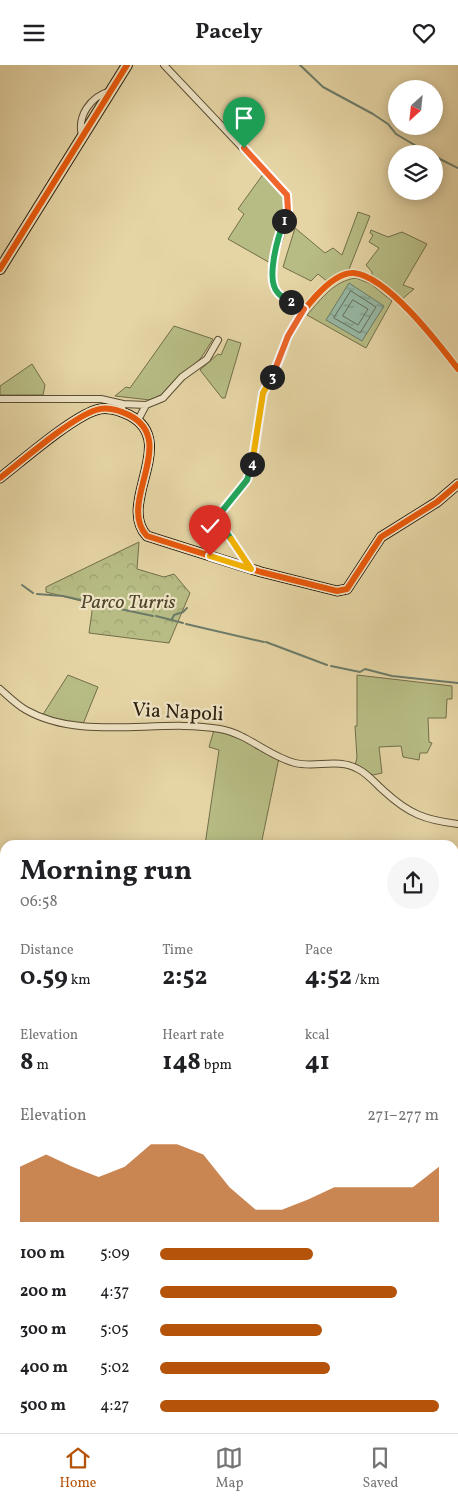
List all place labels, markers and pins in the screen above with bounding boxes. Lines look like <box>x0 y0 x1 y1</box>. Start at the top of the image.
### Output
pin <box>223 97 265 148</box>
pin: 1 <box>272 209 296 233</box>
pin: 2 <box>278 289 304 315</box>
pin: 3 <box>260 365 284 389</box>
pin: 4 <box>240 451 264 477</box>
pin <box>189 505 231 556</box>

